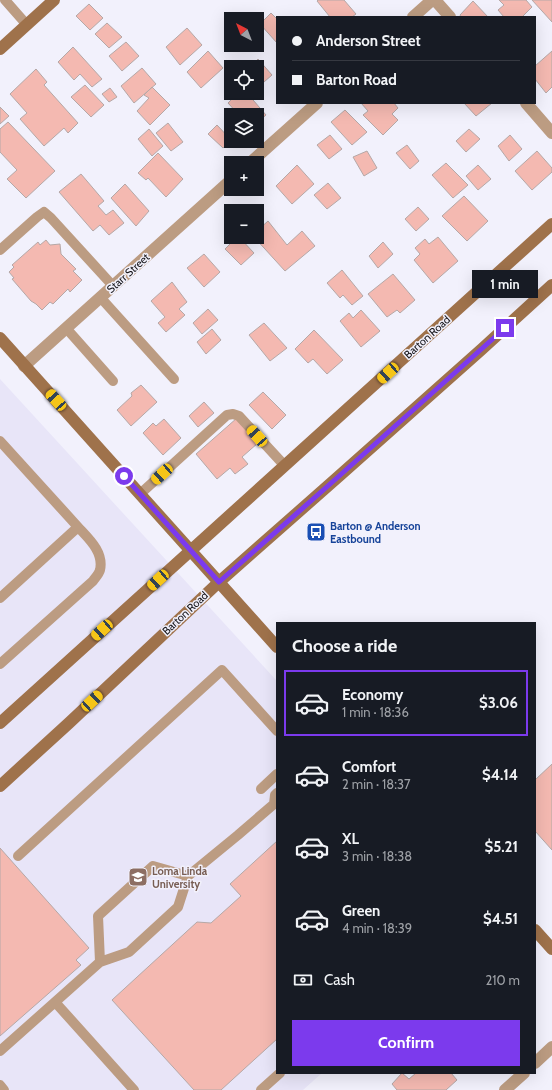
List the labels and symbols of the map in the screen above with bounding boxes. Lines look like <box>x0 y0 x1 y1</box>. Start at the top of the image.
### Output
north arrow <box>224 12 264 52</box>
street label: Starr Street <box>104 250 153 296</box>
callout: 1 min <box>472 270 538 298</box>
street label: Barton Road <box>401 313 453 361</box>
route end <box>496 319 514 337</box>
car <box>375 361 401 385</box>
car <box>44 387 68 413</box>
car <box>245 423 269 449</box>
car <box>149 462 175 486</box>
route start <box>115 467 133 485</box>
place label: Barton @ Anderson Eastbound <box>330 519 421 546</box>
bus stop icon: Barton @ Anderson Eastbound <box>305 521 327 543</box>
car <box>145 568 171 592</box>
street label: Barton Road <box>159 588 211 638</box>
car <box>89 618 115 642</box>
car <box>79 688 105 714</box>
place label: Loma Linda University <box>152 864 208 891</box>
school or university icon: Loma Linda University <box>127 866 149 888</box>

